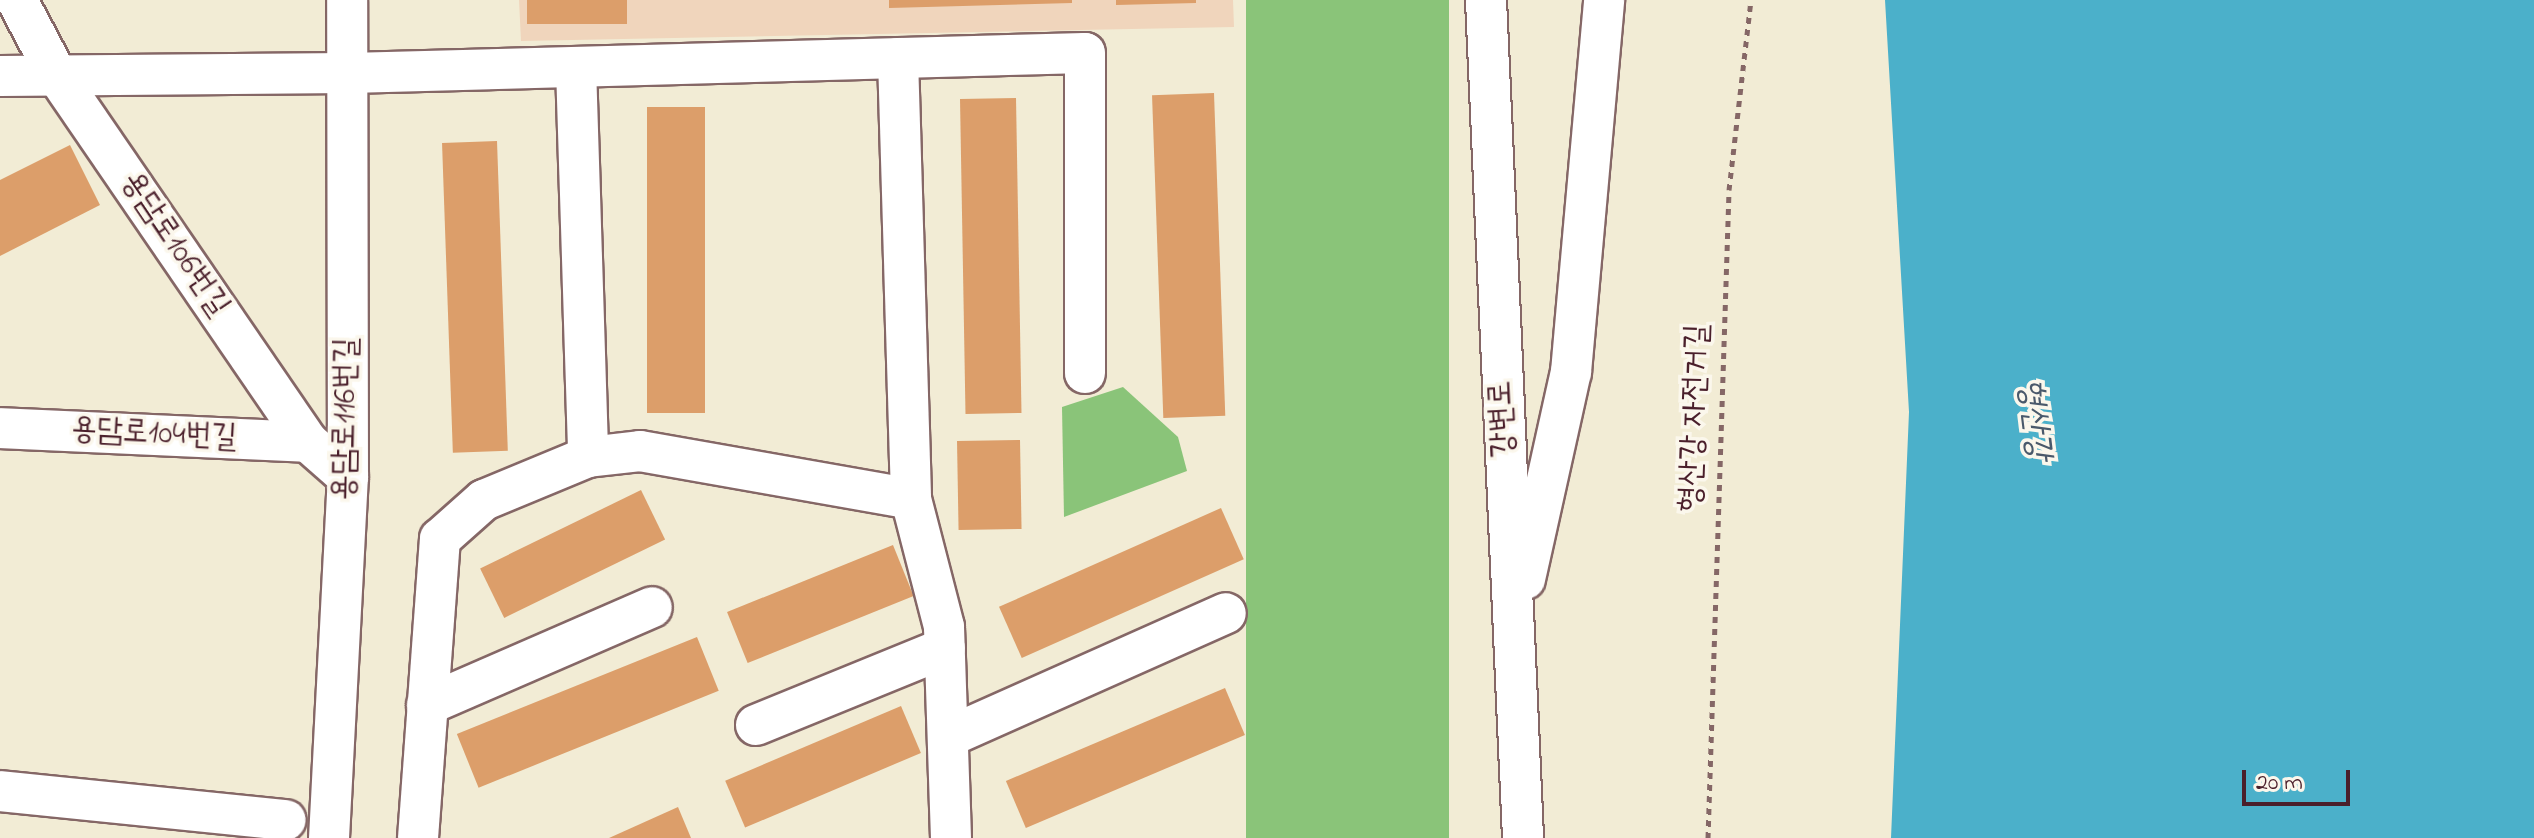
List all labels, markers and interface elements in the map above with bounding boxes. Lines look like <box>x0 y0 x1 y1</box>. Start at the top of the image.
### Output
street label: 용담로106번길 <box>111 165 237 325</box>
street label: 형산강 자전거길 <box>1674 323 1718 513</box>
street label: 용담로116번길 <box>326 337 368 501</box>
water label: 형산강 <box>2008 376 2058 462</box>
street label: 강변로 <box>1483 379 1525 459</box>
street label: 용담로104번길 <box>70 411 238 459</box>
scale bar <box>2246 754 2354 804</box>
text: 20 m <box>2256 766 2303 801</box>

